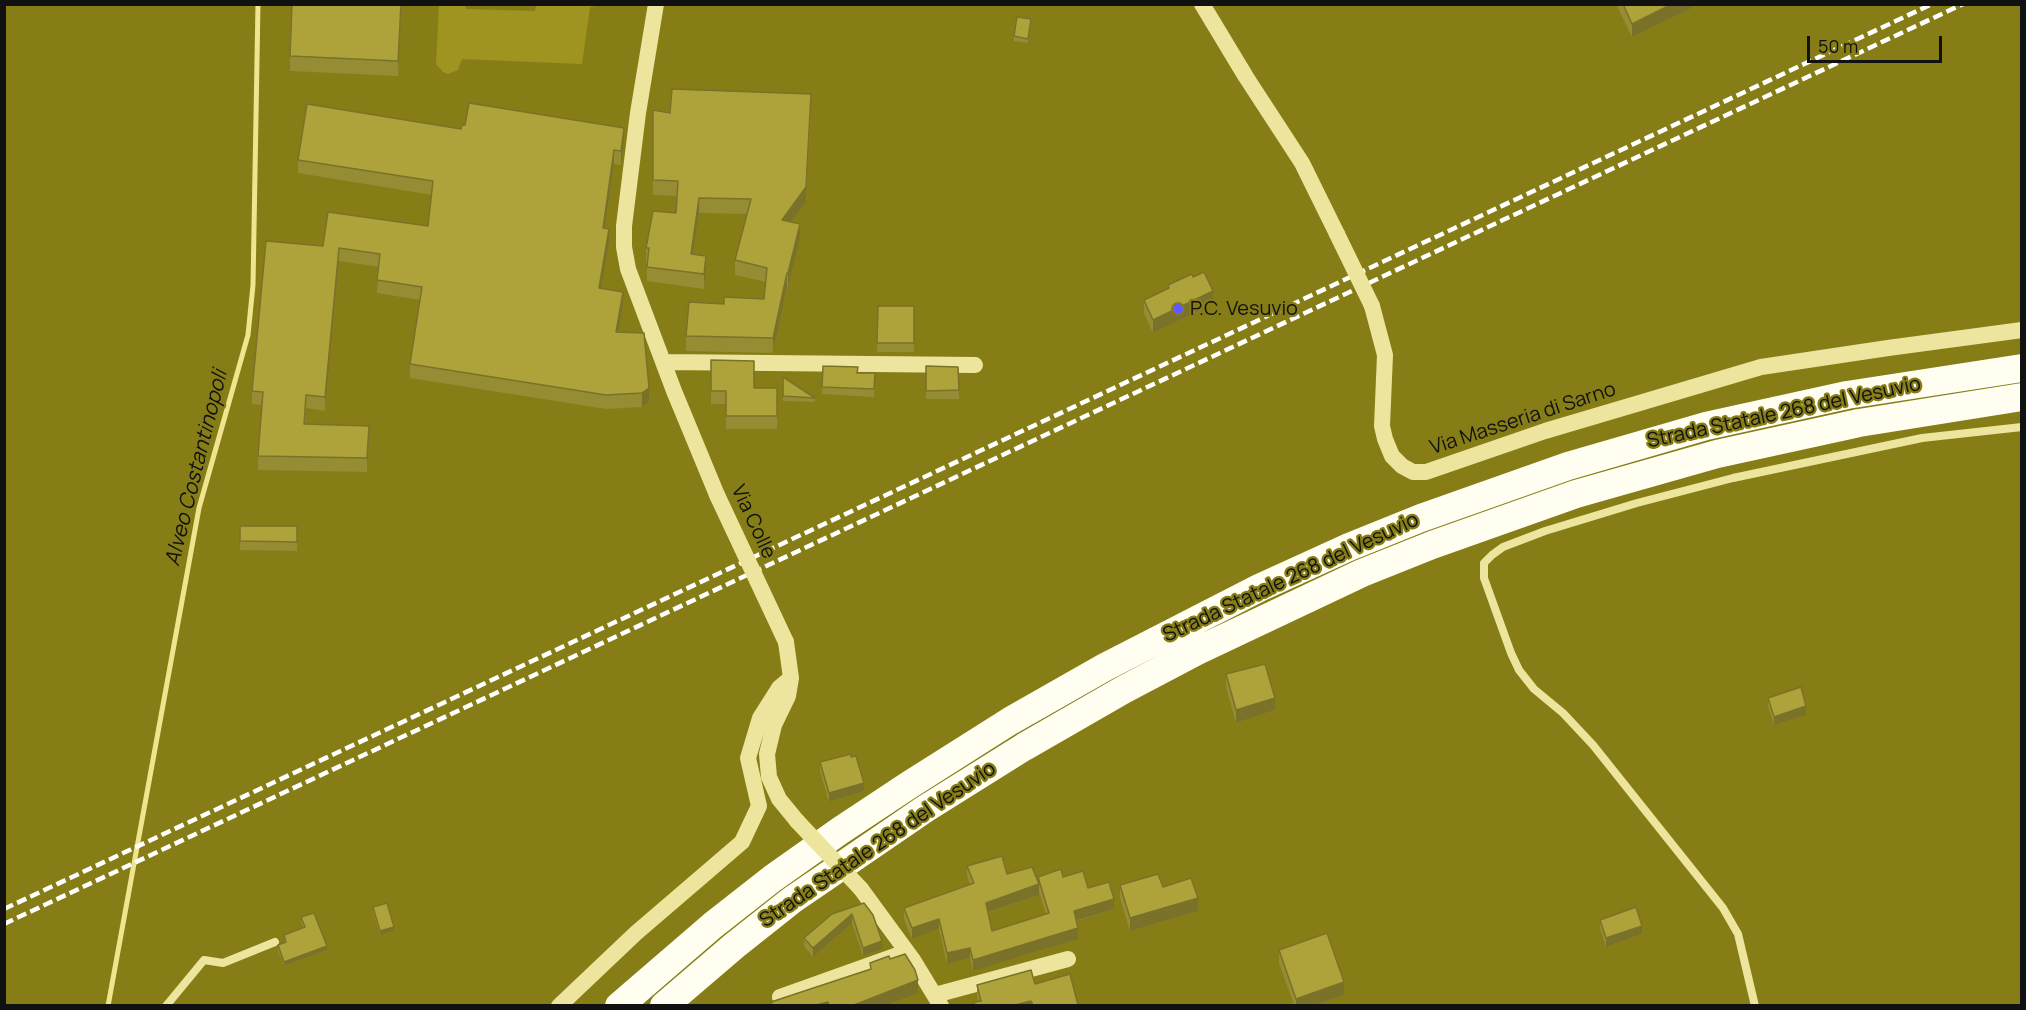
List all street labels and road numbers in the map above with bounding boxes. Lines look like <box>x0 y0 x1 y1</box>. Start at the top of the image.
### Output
street label: Strada Statale 268 del Vesuvio <box>1645 372 1923 454</box>
street label: Via Masseria di Sarno <box>1427 378 1619 460</box>
street label: Via Colle <box>726 481 780 563</box>
street label: Strada Statale 268 del Vesuvio <box>1159 508 1423 648</box>
street label: Strada Statale 268 del Vesuvio <box>755 757 1001 933</box>

